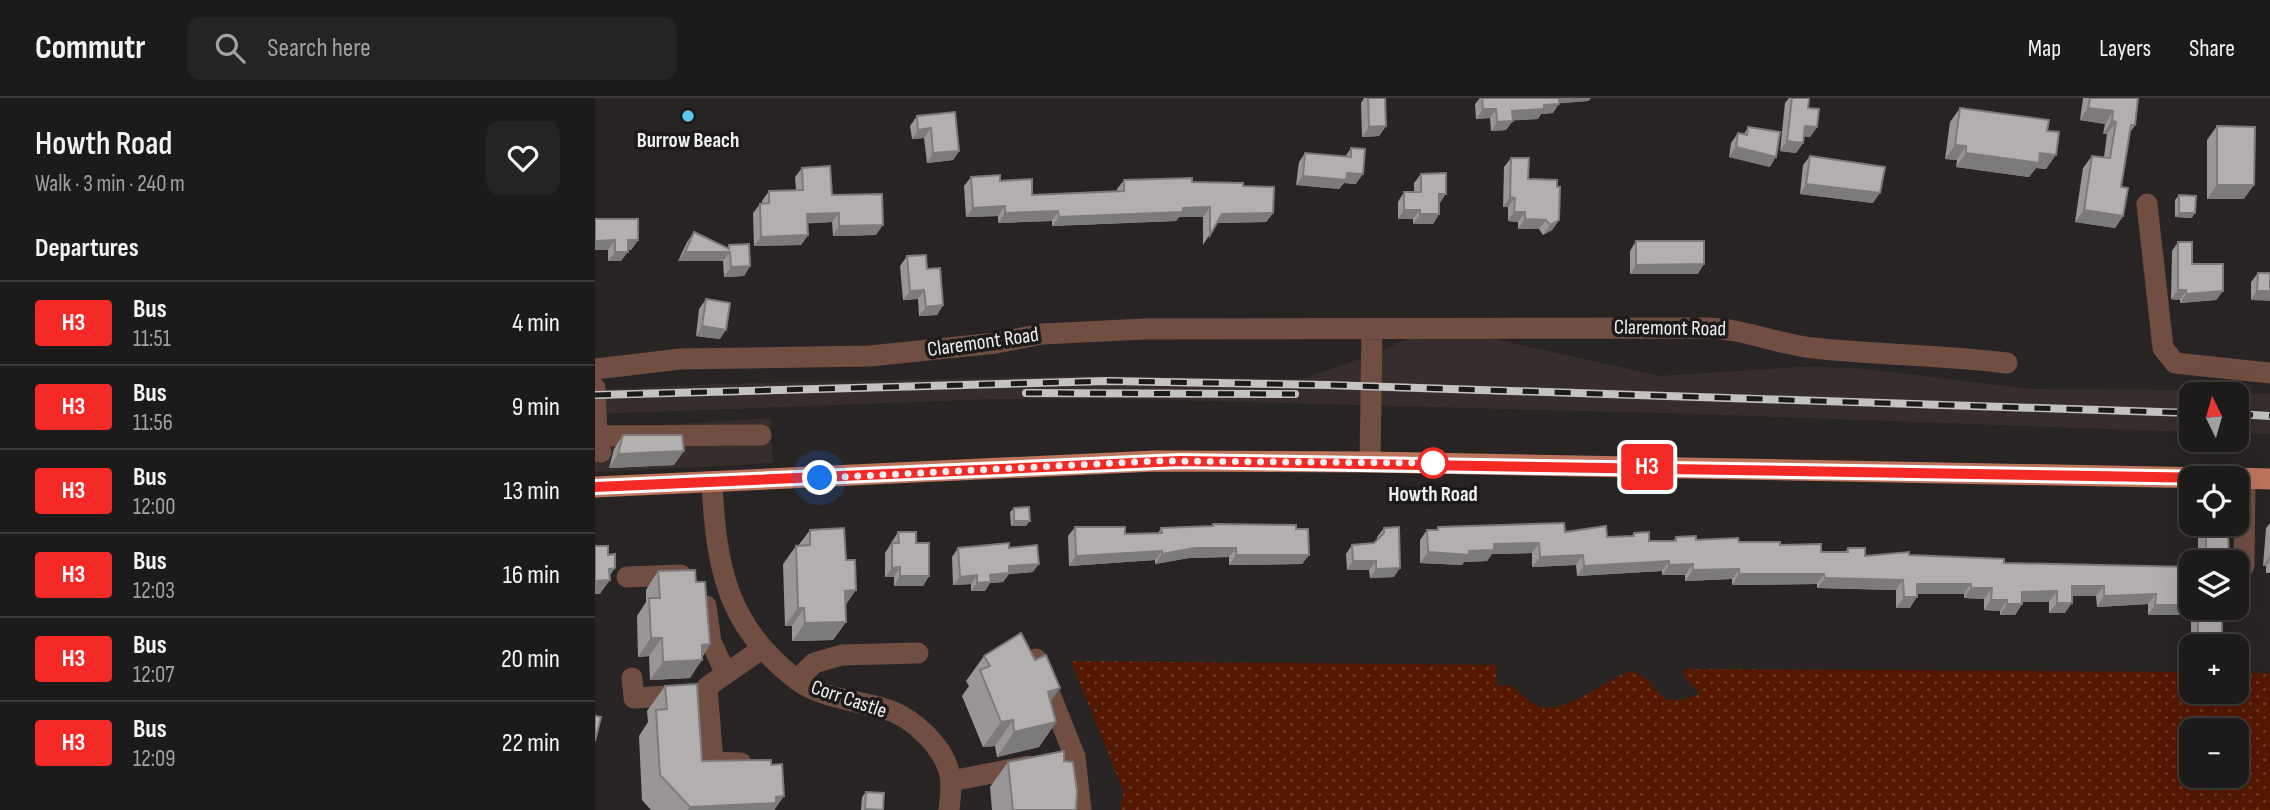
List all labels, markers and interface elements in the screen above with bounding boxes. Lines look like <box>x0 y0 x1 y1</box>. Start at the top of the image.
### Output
search box <box>187 17 677 80</box>
text: Commutr <box>35 28 145 68</box>
icon: search <box>211 29 249 67</box>
text: Search here <box>267 33 371 64</box>
text: Map <box>2028 34 2061 63</box>
text: Layers <box>2099 34 2151 63</box>
text: Share <box>2189 34 2235 63</box>
marker: Burrow Beach <box>680 108 696 124</box>
button: heart <box>486 121 560 195</box>
text: Howth Road <box>35 124 172 164</box>
place label: Burrow Beach <box>637 128 739 153</box>
text: Walk · 3 min · 240 m <box>35 170 185 198</box>
text: Departures <box>35 233 139 264</box>
text: Bus <box>133 294 167 325</box>
text: H3 <box>62 308 85 337</box>
text: 4 min <box>512 308 560 339</box>
street label: Claremont Road <box>1614 315 1726 341</box>
street label: Claremont Road <box>926 322 1040 362</box>
text: 11:51 <box>133 325 171 353</box>
text: Bus <box>133 378 167 409</box>
north arrow <box>2179 382 2249 452</box>
map controls <box>2179 382 2249 788</box>
text: H3 <box>62 392 85 421</box>
text: 9 min <box>512 392 560 423</box>
text: 11:56 <box>133 409 173 437</box>
line badge: H3 <box>1615 444 1679 490</box>
marker: Howth Road <box>1418 448 1448 478</box>
text: H3 <box>1635 452 1659 481</box>
your location <box>802 460 837 495</box>
text: Bus <box>133 462 167 493</box>
button: locate <box>2179 466 2249 536</box>
text: H3 <box>62 476 85 505</box>
text: 13 min <box>503 476 560 507</box>
place label: Howth Road <box>1388 482 1478 507</box>
text: 12:00 <box>133 493 176 521</box>
text: Bus <box>133 546 167 577</box>
button: layers <box>2179 550 2249 620</box>
text: H3 <box>62 560 85 589</box>
text: 16 min <box>503 560 560 591</box>
text: 12:03 <box>133 577 175 605</box>
text: Bus <box>133 630 167 661</box>
button: + <box>2179 634 2249 704</box>
text: H3 <box>62 644 85 673</box>
text: 20 min <box>501 644 560 675</box>
text: 12:07 <box>133 661 175 689</box>
street label: Corr Castle <box>808 674 890 724</box>
text: Bus <box>133 714 167 745</box>
button: − <box>2179 718 2249 788</box>
text: H3 <box>62 728 85 757</box>
text: 22 min <box>502 728 560 759</box>
text: 12:09 <box>133 745 176 773</box>

